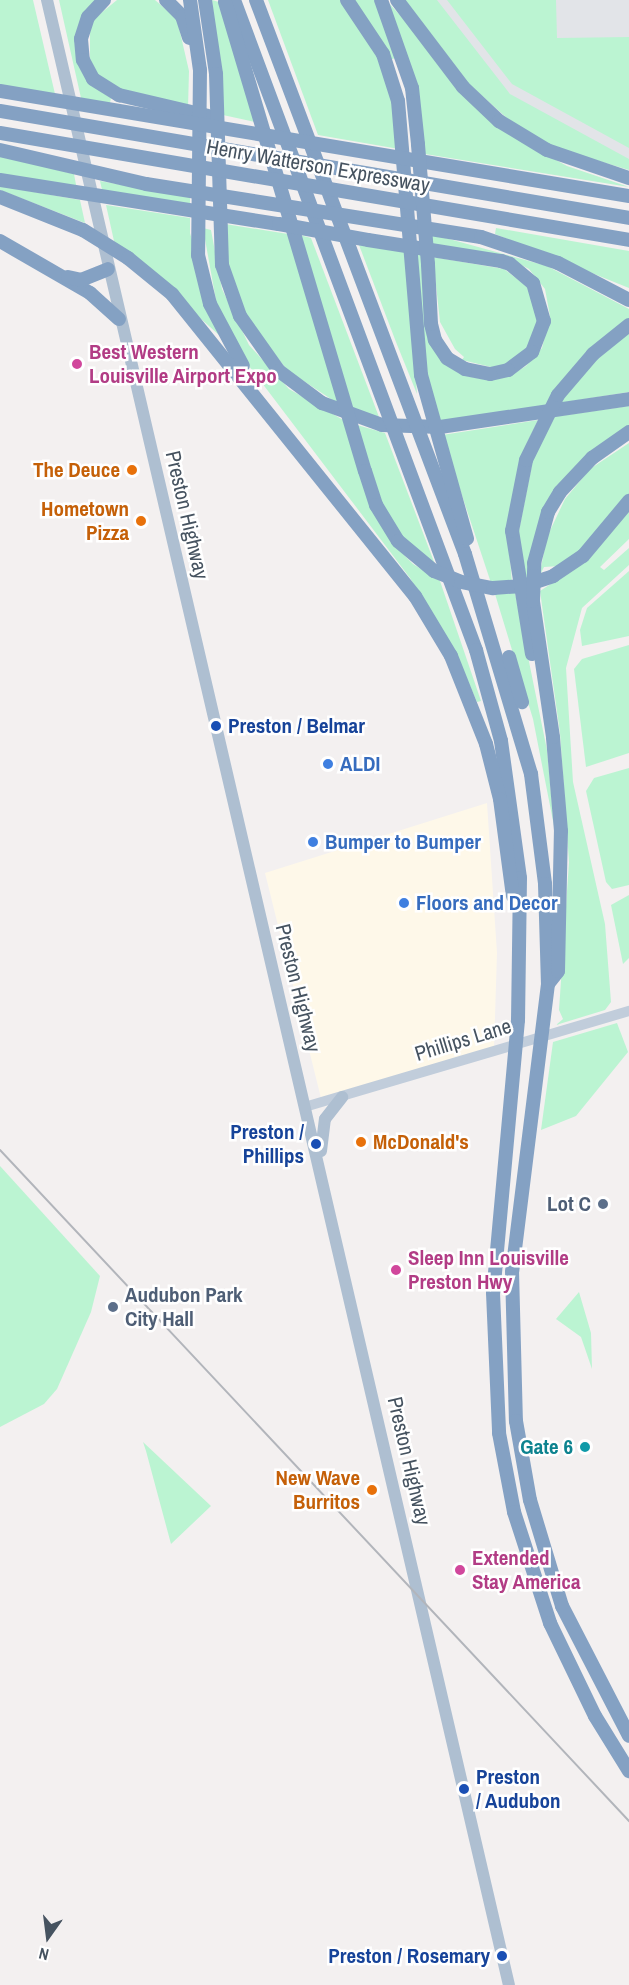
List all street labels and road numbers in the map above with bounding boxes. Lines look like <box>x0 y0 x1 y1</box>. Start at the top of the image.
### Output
street label: Henry Watterson Expressway <box>204 134 432 198</box>
street label: Preston Highway <box>160 448 214 582</box>
street label: Preston Highway <box>270 921 326 1055</box>
street label: Phillips Lane <box>412 1013 514 1067</box>
street label: Preston Highway <box>382 1394 436 1528</box>

